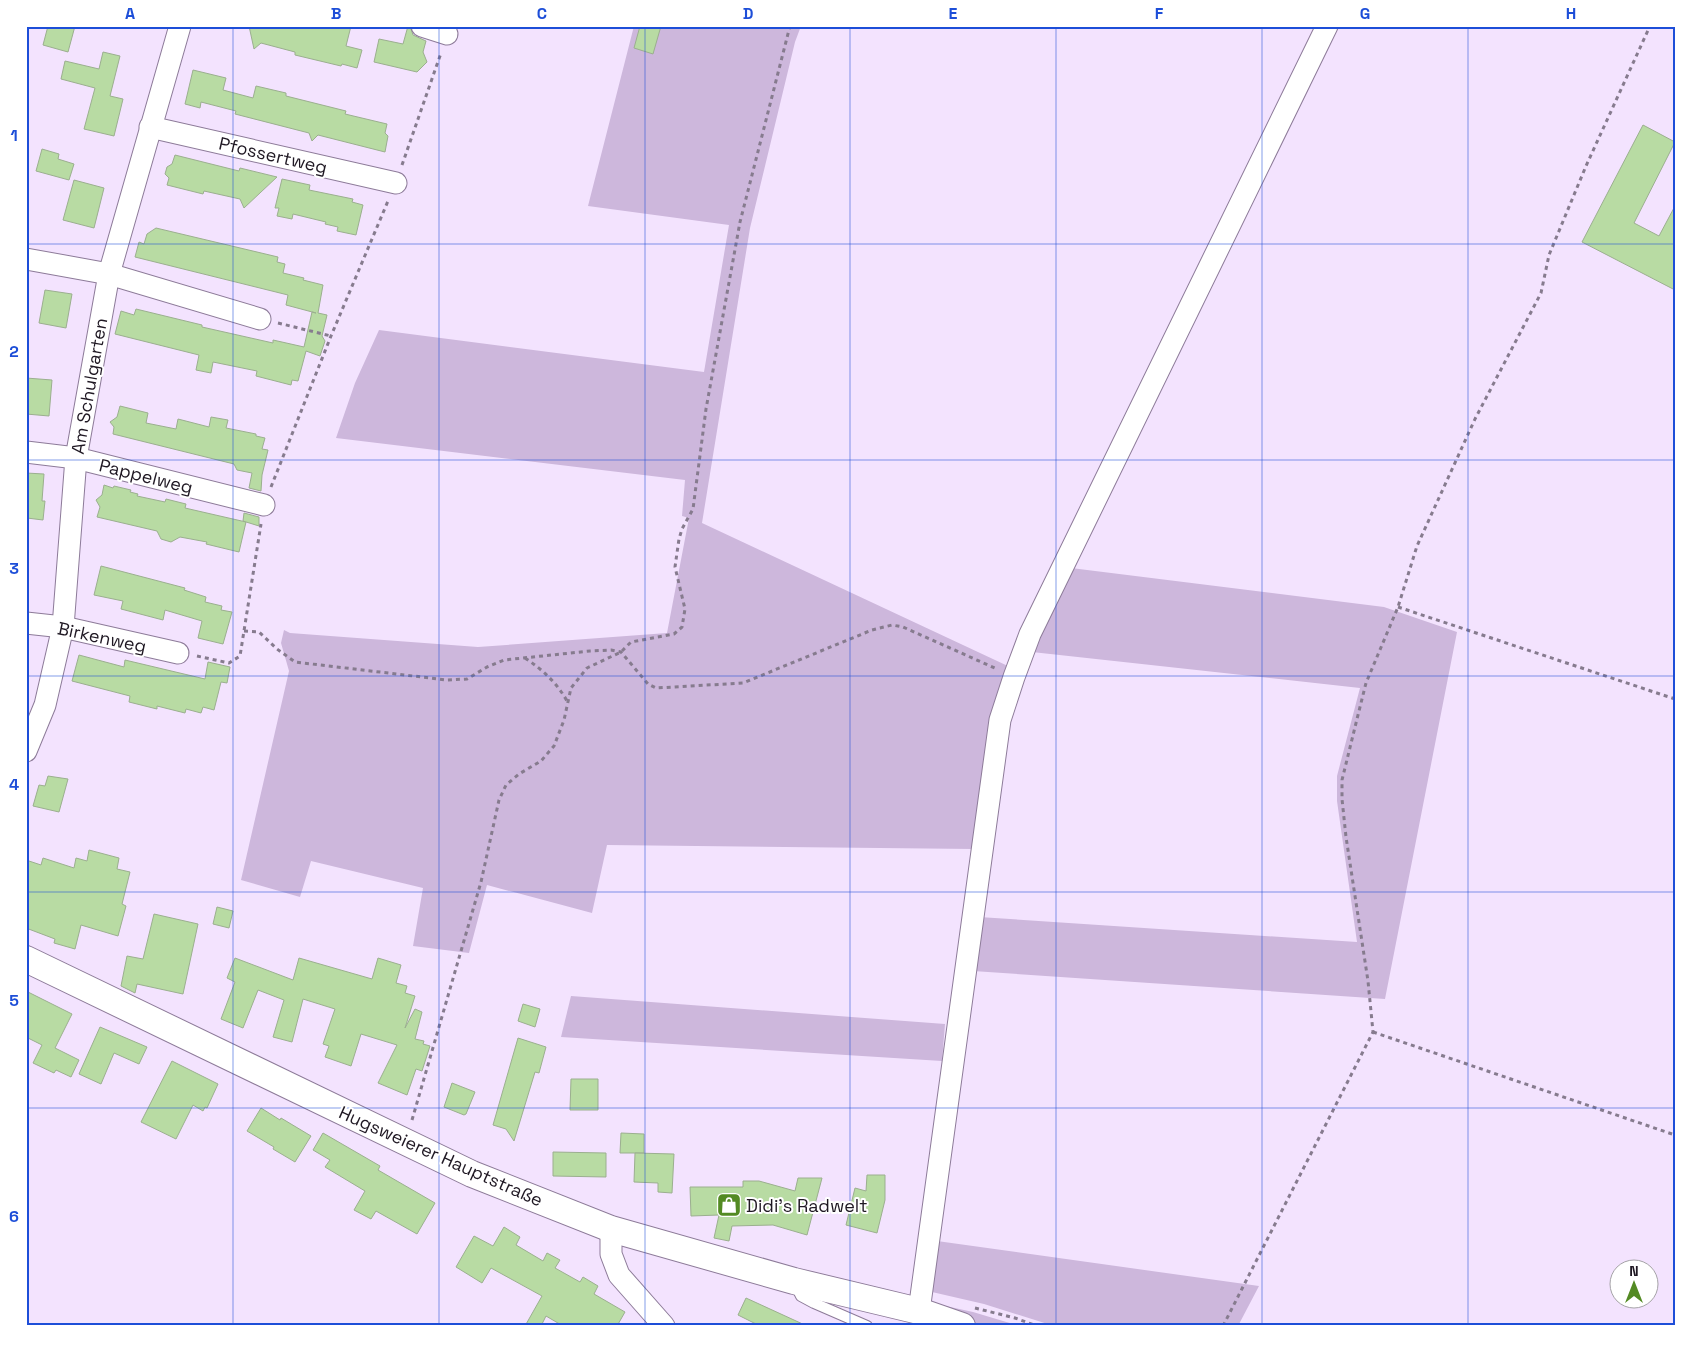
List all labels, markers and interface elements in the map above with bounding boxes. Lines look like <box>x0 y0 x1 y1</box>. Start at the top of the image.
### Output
text: A <box>125 3 135 24</box>
text: B <box>331 3 341 24</box>
text: C <box>537 3 547 24</box>
text: D <box>743 3 753 24</box>
text: E <box>949 3 958 24</box>
text: F <box>1155 3 1164 24</box>
text: G <box>1360 3 1370 24</box>
text: H <box>1566 3 1576 24</box>
text: 1 <box>10 125 18 146</box>
street label: Pfossertweg <box>217 131 329 179</box>
street label: Am Schulgarten <box>66 316 112 456</box>
text: 2 <box>9 341 19 362</box>
street label: Pappelweg <box>97 453 195 499</box>
text: 3 <box>9 558 19 579</box>
street label: Birkenweg <box>55 616 149 658</box>
text: 4 <box>9 774 19 795</box>
text: 5 <box>9 990 19 1011</box>
street label: Hugsweierer Hauptstraße <box>335 1101 547 1211</box>
shop icon: Didi's Radwelt <box>716 1192 742 1218</box>
place label: Didi's Radwelt <box>746 1194 868 1217</box>
text: 6 <box>9 1206 19 1227</box>
north arrow <box>1608 1260 1658 1310</box>
text: N <box>1629 1262 1639 1280</box>

